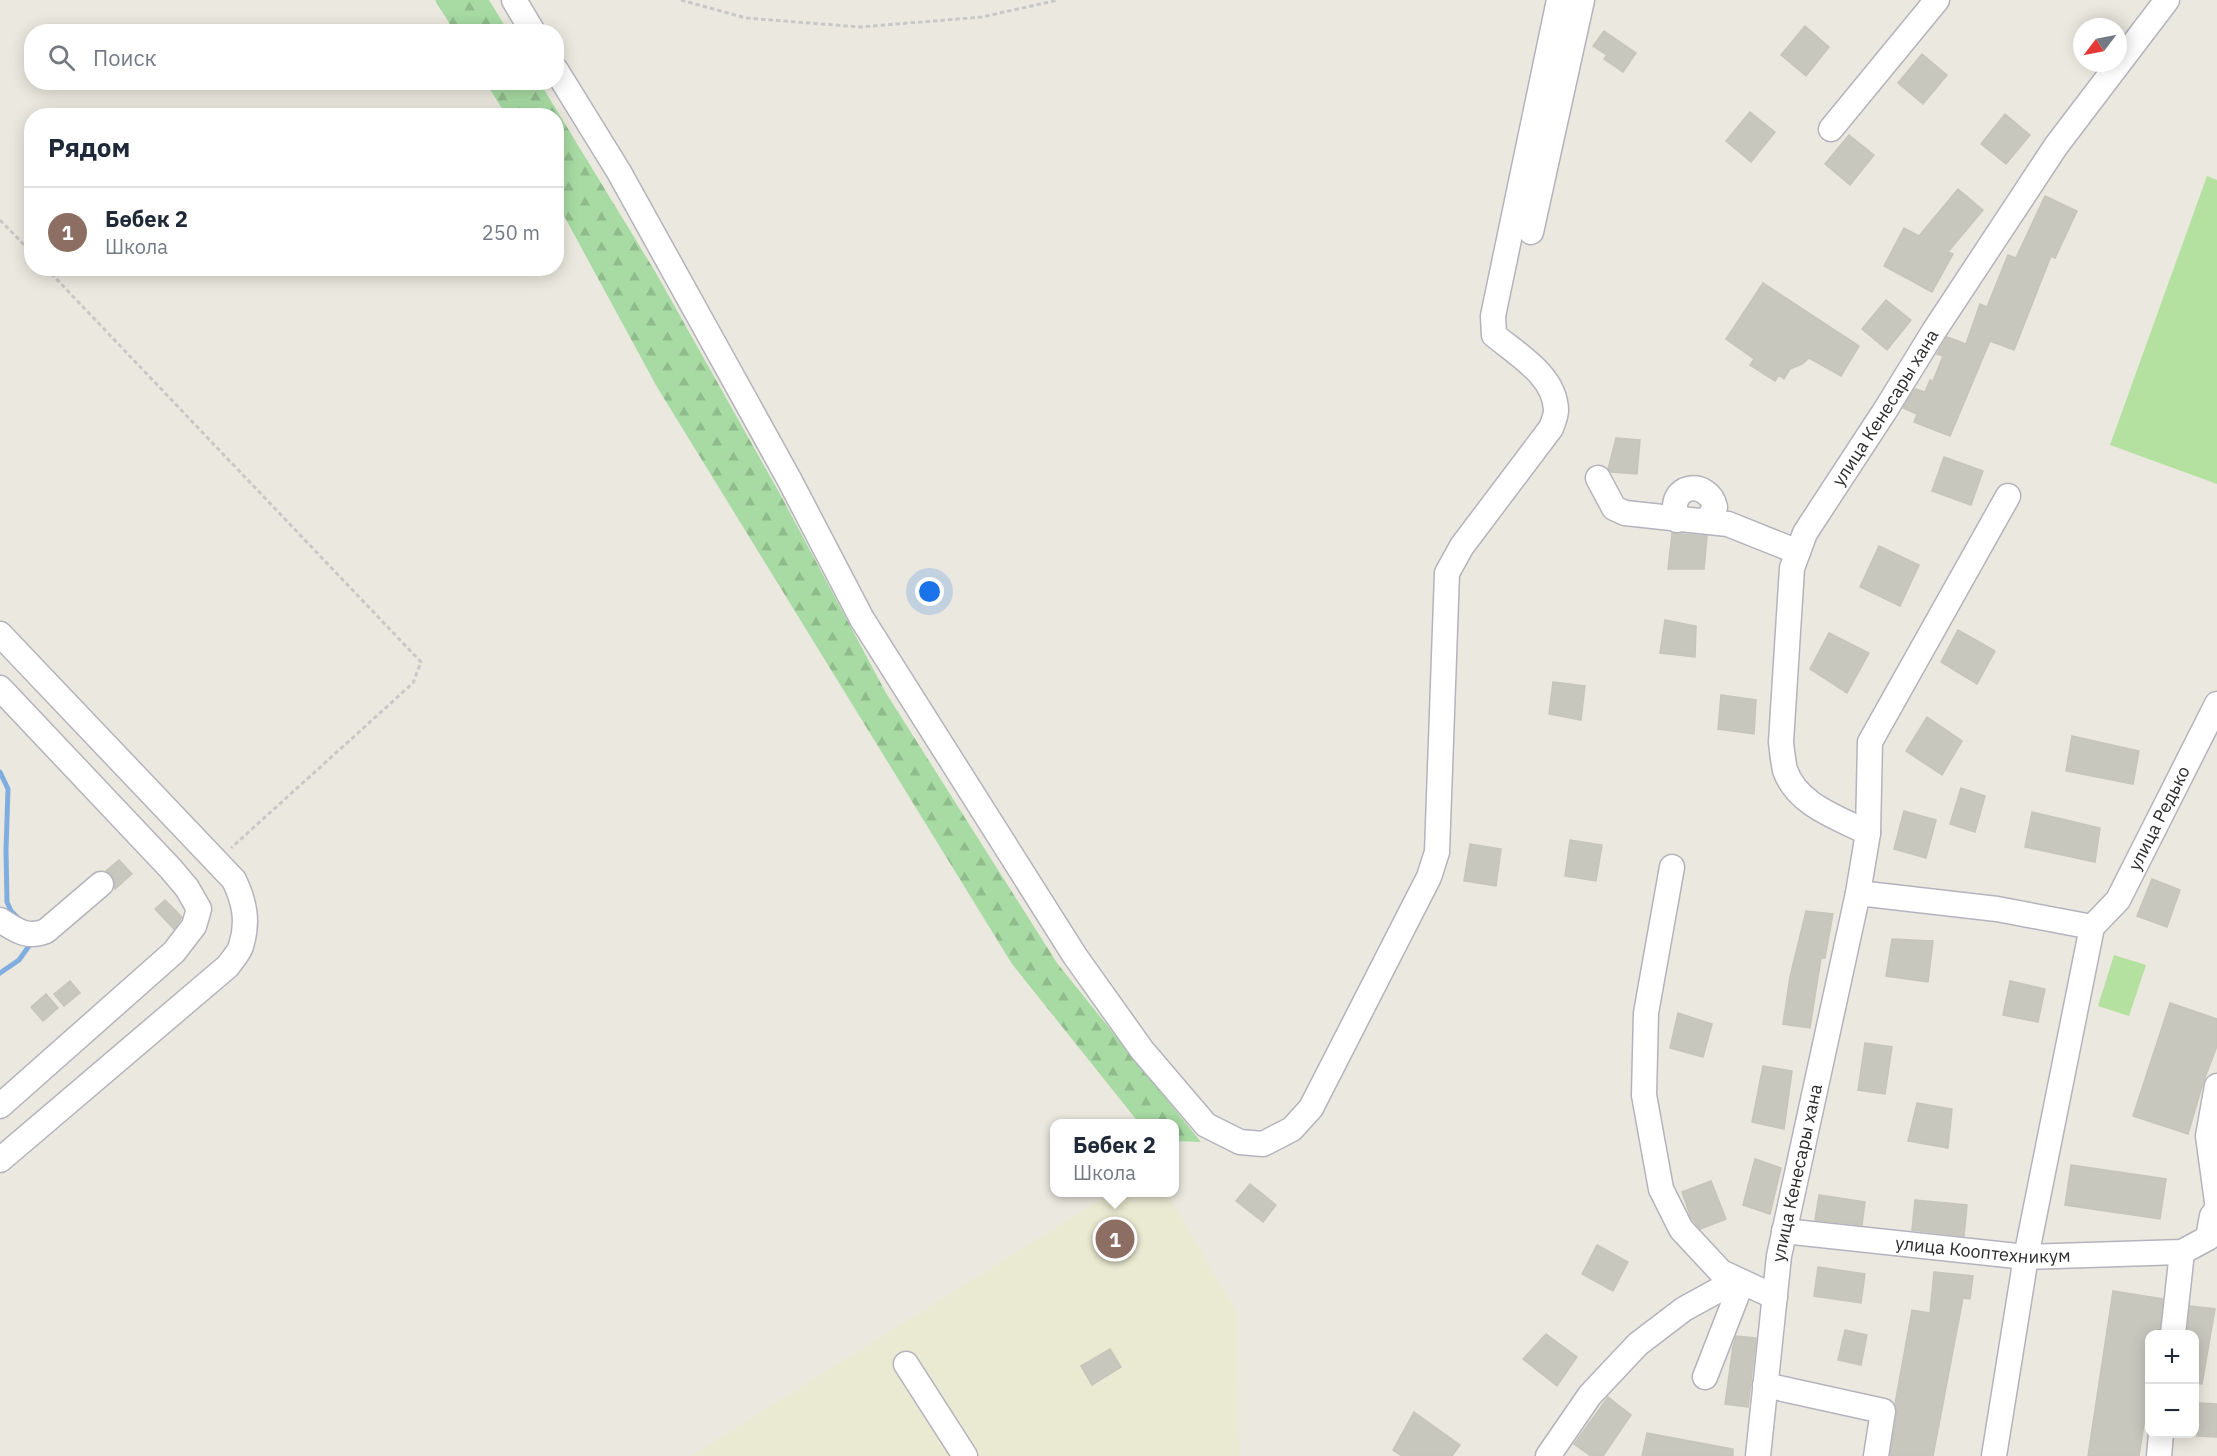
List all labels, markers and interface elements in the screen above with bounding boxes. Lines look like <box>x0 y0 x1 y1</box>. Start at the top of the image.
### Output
north arrow <box>2073 18 2127 72</box>
search box <box>24 24 564 90</box>
icon: search <box>45 41 78 74</box>
text: Поиск <box>93 43 157 72</box>
text: Рядом <box>48 130 130 164</box>
text: Бөбек 2 <box>105 204 188 233</box>
text: 1 <box>62 219 74 246</box>
text: 250 m <box>482 219 540 246</box>
text: Школа <box>105 233 168 260</box>
street label: улица Кенесары хана <box>1827 325 1943 490</box>
your location <box>915 577 944 606</box>
street label: улица Редько <box>2123 762 2195 874</box>
street label: улица Кенесары хана <box>1766 1082 1827 1263</box>
popup <box>1050 1119 1179 1197</box>
text: Бөбек 2 <box>1073 1130 1156 1159</box>
text: Школа <box>1073 1159 1136 1186</box>
pin: 1 <box>1096 1216 1134 1262</box>
street label: улица Кооптехникум <box>1894 1231 2071 1268</box>
map controls <box>2145 1330 2199 1438</box>
button: + <box>2145 1330 2199 1384</box>
button: − <box>2145 1384 2199 1438</box>

